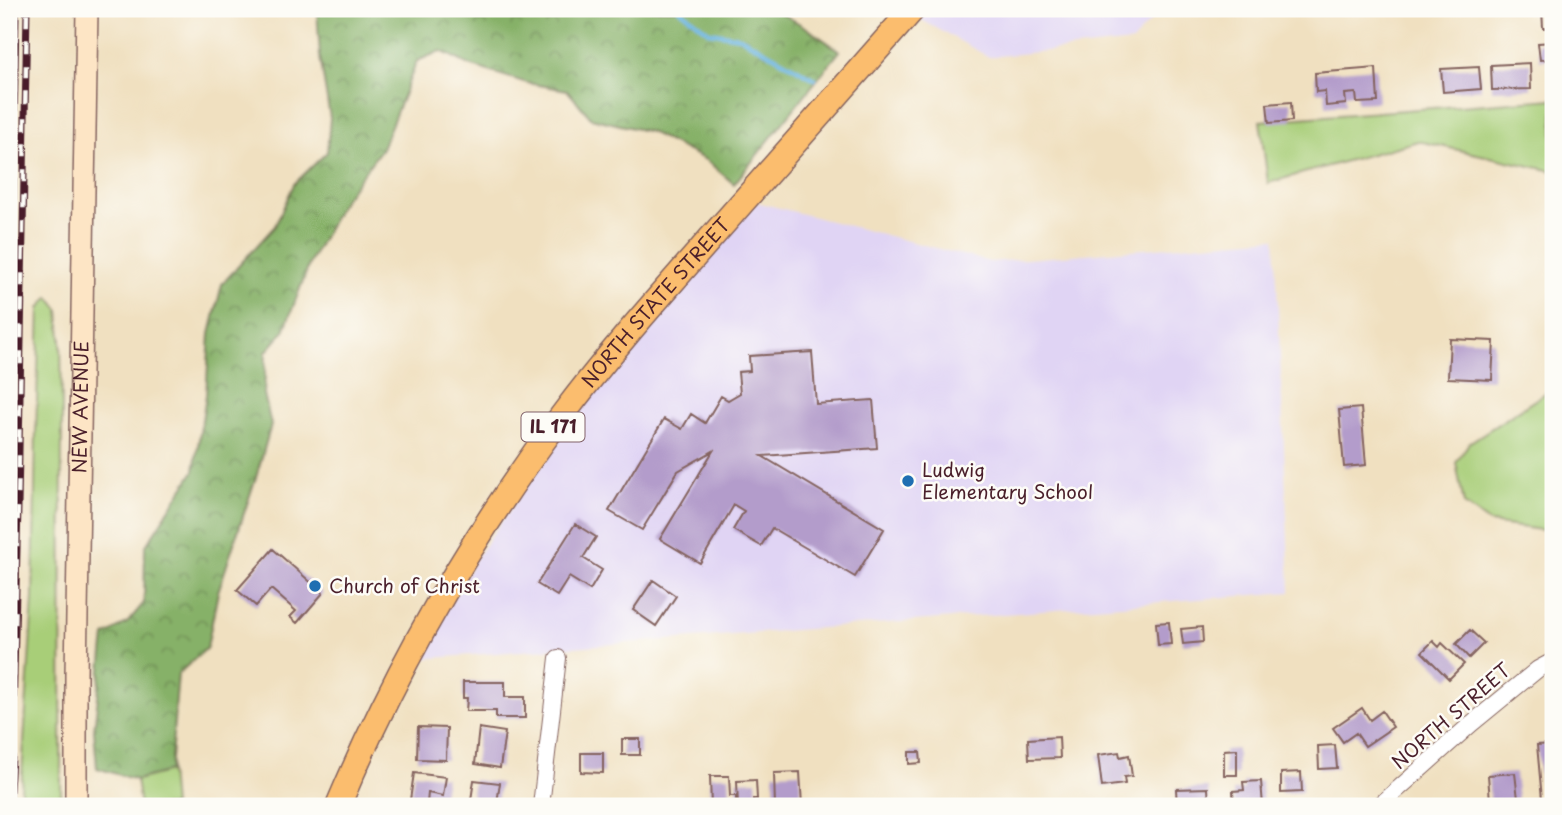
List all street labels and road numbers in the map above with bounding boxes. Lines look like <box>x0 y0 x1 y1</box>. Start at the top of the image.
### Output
street label: NORTH STATE STREET <box>574 211 736 393</box>
street label: NEW AVENUE <box>64 340 95 474</box>
road number: IL 171 <box>522 412 584 442</box>
street label: NORTH STREET <box>1385 656 1516 775</box>

